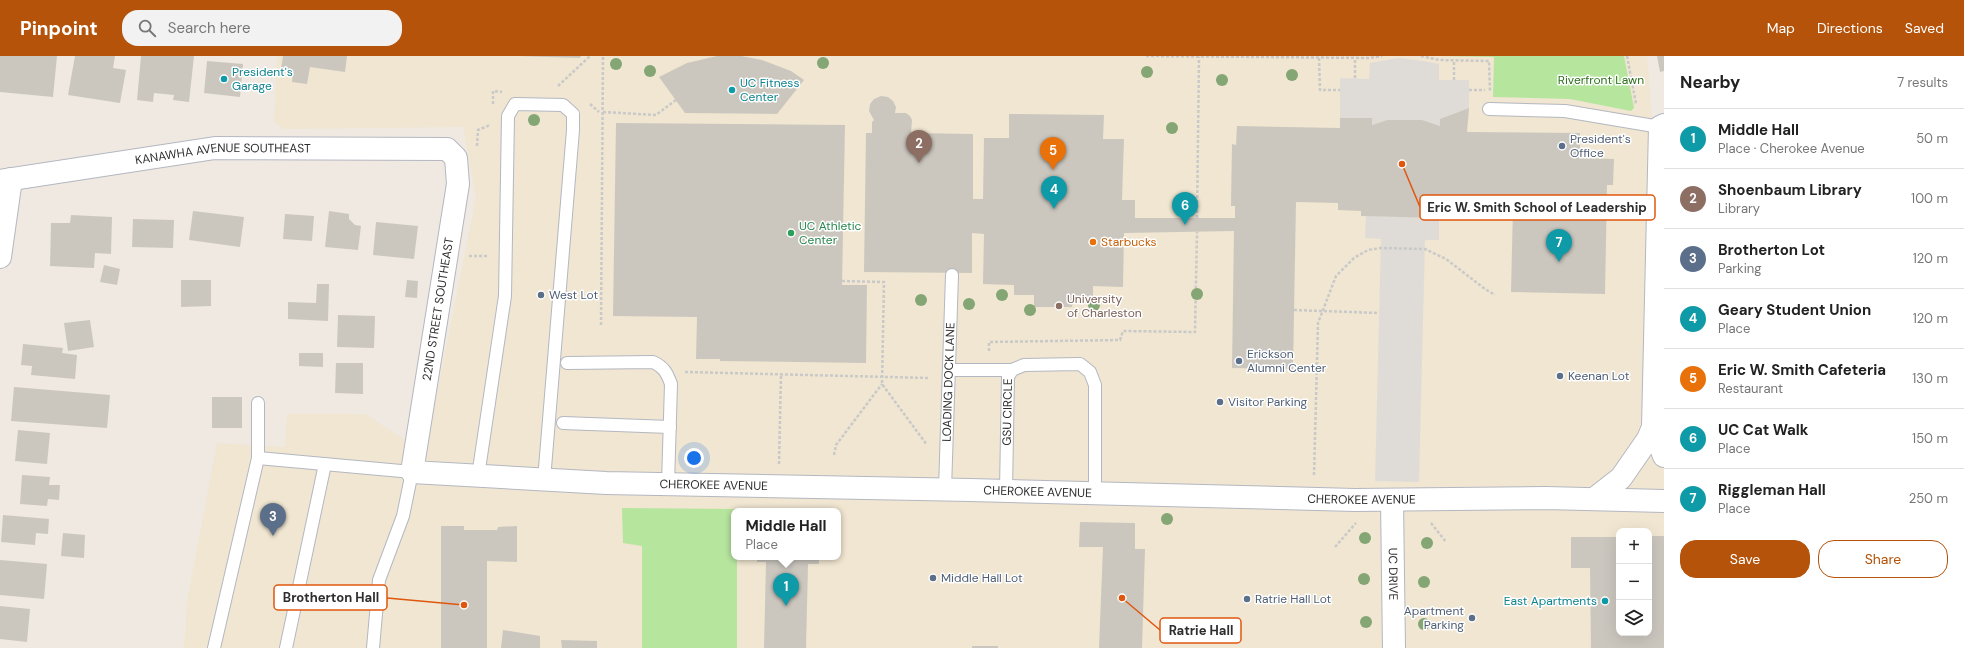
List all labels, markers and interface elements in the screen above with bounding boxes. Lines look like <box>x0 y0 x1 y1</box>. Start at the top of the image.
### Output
search box <box>122 10 402 46</box>
text: Pinpoint <box>20 16 98 41</box>
icon: search <box>136 17 158 39</box>
text: Search here <box>168 18 251 38</box>
text: Map <box>1767 19 1795 37</box>
text: Directions <box>1817 19 1883 37</box>
text: Saved <box>1905 19 1944 37</box>
place label: President's Garage <box>232 64 293 94</box>
text: Nearby <box>1680 71 1740 93</box>
park label: Riverfront Lawn <box>1558 72 1644 88</box>
marker: President's Garage <box>219 74 229 84</box>
text: 7 results <box>1897 74 1948 91</box>
place label: UC Fitness Center <box>740 75 799 105</box>
marker: UC Fitness Center <box>727 85 737 95</box>
text: Middle Hall <box>1718 120 1799 140</box>
pin: 2 <box>906 130 932 163</box>
text: 1 <box>1691 130 1695 147</box>
text: 50 m <box>1916 130 1948 147</box>
place label: President's Office <box>1570 131 1631 161</box>
pin: 5 <box>1040 137 1066 170</box>
street label: KANAWHA AVENUE SOUTHEAST <box>134 140 311 168</box>
text: Place · Cherokee Avenue <box>1718 140 1865 157</box>
marker: President's Office <box>1557 141 1567 151</box>
pin: 4 <box>1041 176 1067 209</box>
text: Shoenbaum Library <box>1718 180 1862 200</box>
text: 2 <box>1689 190 1697 207</box>
text: 100 m <box>1911 190 1948 207</box>
pin: 6 <box>1172 192 1198 225</box>
callout: Eric W. Smith School of Leadership <box>1420 195 1655 220</box>
text: Eric W. Smith School of Leadership <box>1427 199 1647 216</box>
text: Library <box>1718 200 1760 217</box>
place label: UC Athletic Center <box>799 218 862 248</box>
marker: UC Athletic Center <box>786 228 796 238</box>
pin: 7 <box>1546 229 1572 262</box>
place label: Starbucks <box>1101 234 1157 250</box>
street label: 22ND STREET SOUTHEAST <box>419 236 457 382</box>
marker: Starbucks <box>1088 237 1098 247</box>
text: Brotherton Lot <box>1718 240 1825 260</box>
text: 3 <box>1689 250 1697 267</box>
text: 120 m <box>1913 250 1948 267</box>
text: Parking <box>1718 260 1762 277</box>
place label: West Lot <box>549 287 598 303</box>
marker: West Lot <box>536 290 546 300</box>
place label: University of Charleston <box>1067 291 1142 321</box>
text: Geary Student Union <box>1718 300 1871 320</box>
marker: University of Charleston <box>1054 301 1064 311</box>
text: 4 <box>1689 310 1697 327</box>
text: 120 m <box>1913 310 1948 327</box>
text: Place <box>1718 320 1750 337</box>
street label: LOADING DOCK LANE <box>939 322 958 442</box>
place label: Erickson Alumni Center <box>1247 346 1327 376</box>
marker: Erickson Alumni Center <box>1234 356 1244 366</box>
text: Eric W. Smith Cafeteria <box>1718 360 1886 380</box>
place label: Keenan Lot <box>1568 368 1630 384</box>
text: 5 <box>1689 370 1697 387</box>
text: 130 m <box>1912 370 1948 387</box>
marker: Keenan Lot <box>1555 371 1565 381</box>
street label: GSU CIRCLE <box>999 378 1016 446</box>
text: Restaurant <box>1718 380 1783 397</box>
place label: Visitor Parking <box>1228 394 1308 410</box>
marker: Visitor Parking <box>1215 397 1225 407</box>
text: UC Cat Walk <box>1718 420 1809 440</box>
text: 6 <box>1689 430 1697 447</box>
text: 150 m <box>1912 430 1948 447</box>
text: Place <box>1718 440 1750 457</box>
your location <box>684 448 704 468</box>
street label: CHEROKEE AVENUE <box>659 476 768 494</box>
text: Riggleman Hall <box>1718 480 1826 500</box>
street label: CHEROKEE AVENUE <box>983 482 1092 501</box>
text: 7 <box>1690 490 1696 507</box>
text: 250 m <box>1909 490 1948 507</box>
street label: CHEROKEE AVENUE <box>1307 491 1416 508</box>
text: Place <box>1718 500 1750 517</box>
pin: 3 <box>260 503 286 536</box>
popup <box>731 508 841 560</box>
text: Middle Hall <box>745 516 827 536</box>
map controls <box>1616 528 1652 636</box>
button: + <box>1616 528 1652 564</box>
text: Place <box>745 536 778 553</box>
button: Save <box>1680 540 1810 578</box>
button: Share <box>1818 540 1948 578</box>
street label: UC DRIVE <box>1385 548 1401 601</box>
button: − <box>1616 564 1652 600</box>
place label: Middle Hall Lot <box>941 570 1023 586</box>
pin: 1 <box>773 573 799 606</box>
marker: Middle Hall Lot <box>928 573 938 583</box>
callout: Brotherton Hall <box>274 585 387 610</box>
text: Brotherton Hall <box>283 589 379 606</box>
place label: Ratrie Hall Lot <box>1255 591 1332 607</box>
place label: East Apartments <box>1504 593 1597 609</box>
marker: Ratrie Hall Lot <box>1242 594 1252 604</box>
marker: East Apartments <box>1600 596 1610 606</box>
button: layers <box>1616 600 1652 636</box>
place label: Apartment Parking <box>1404 603 1464 633</box>
marker: Apartment Parking <box>1467 613 1477 623</box>
callout: Ratrie Hall <box>1160 618 1241 643</box>
text: Ratrie Hall <box>1169 622 1233 639</box>

